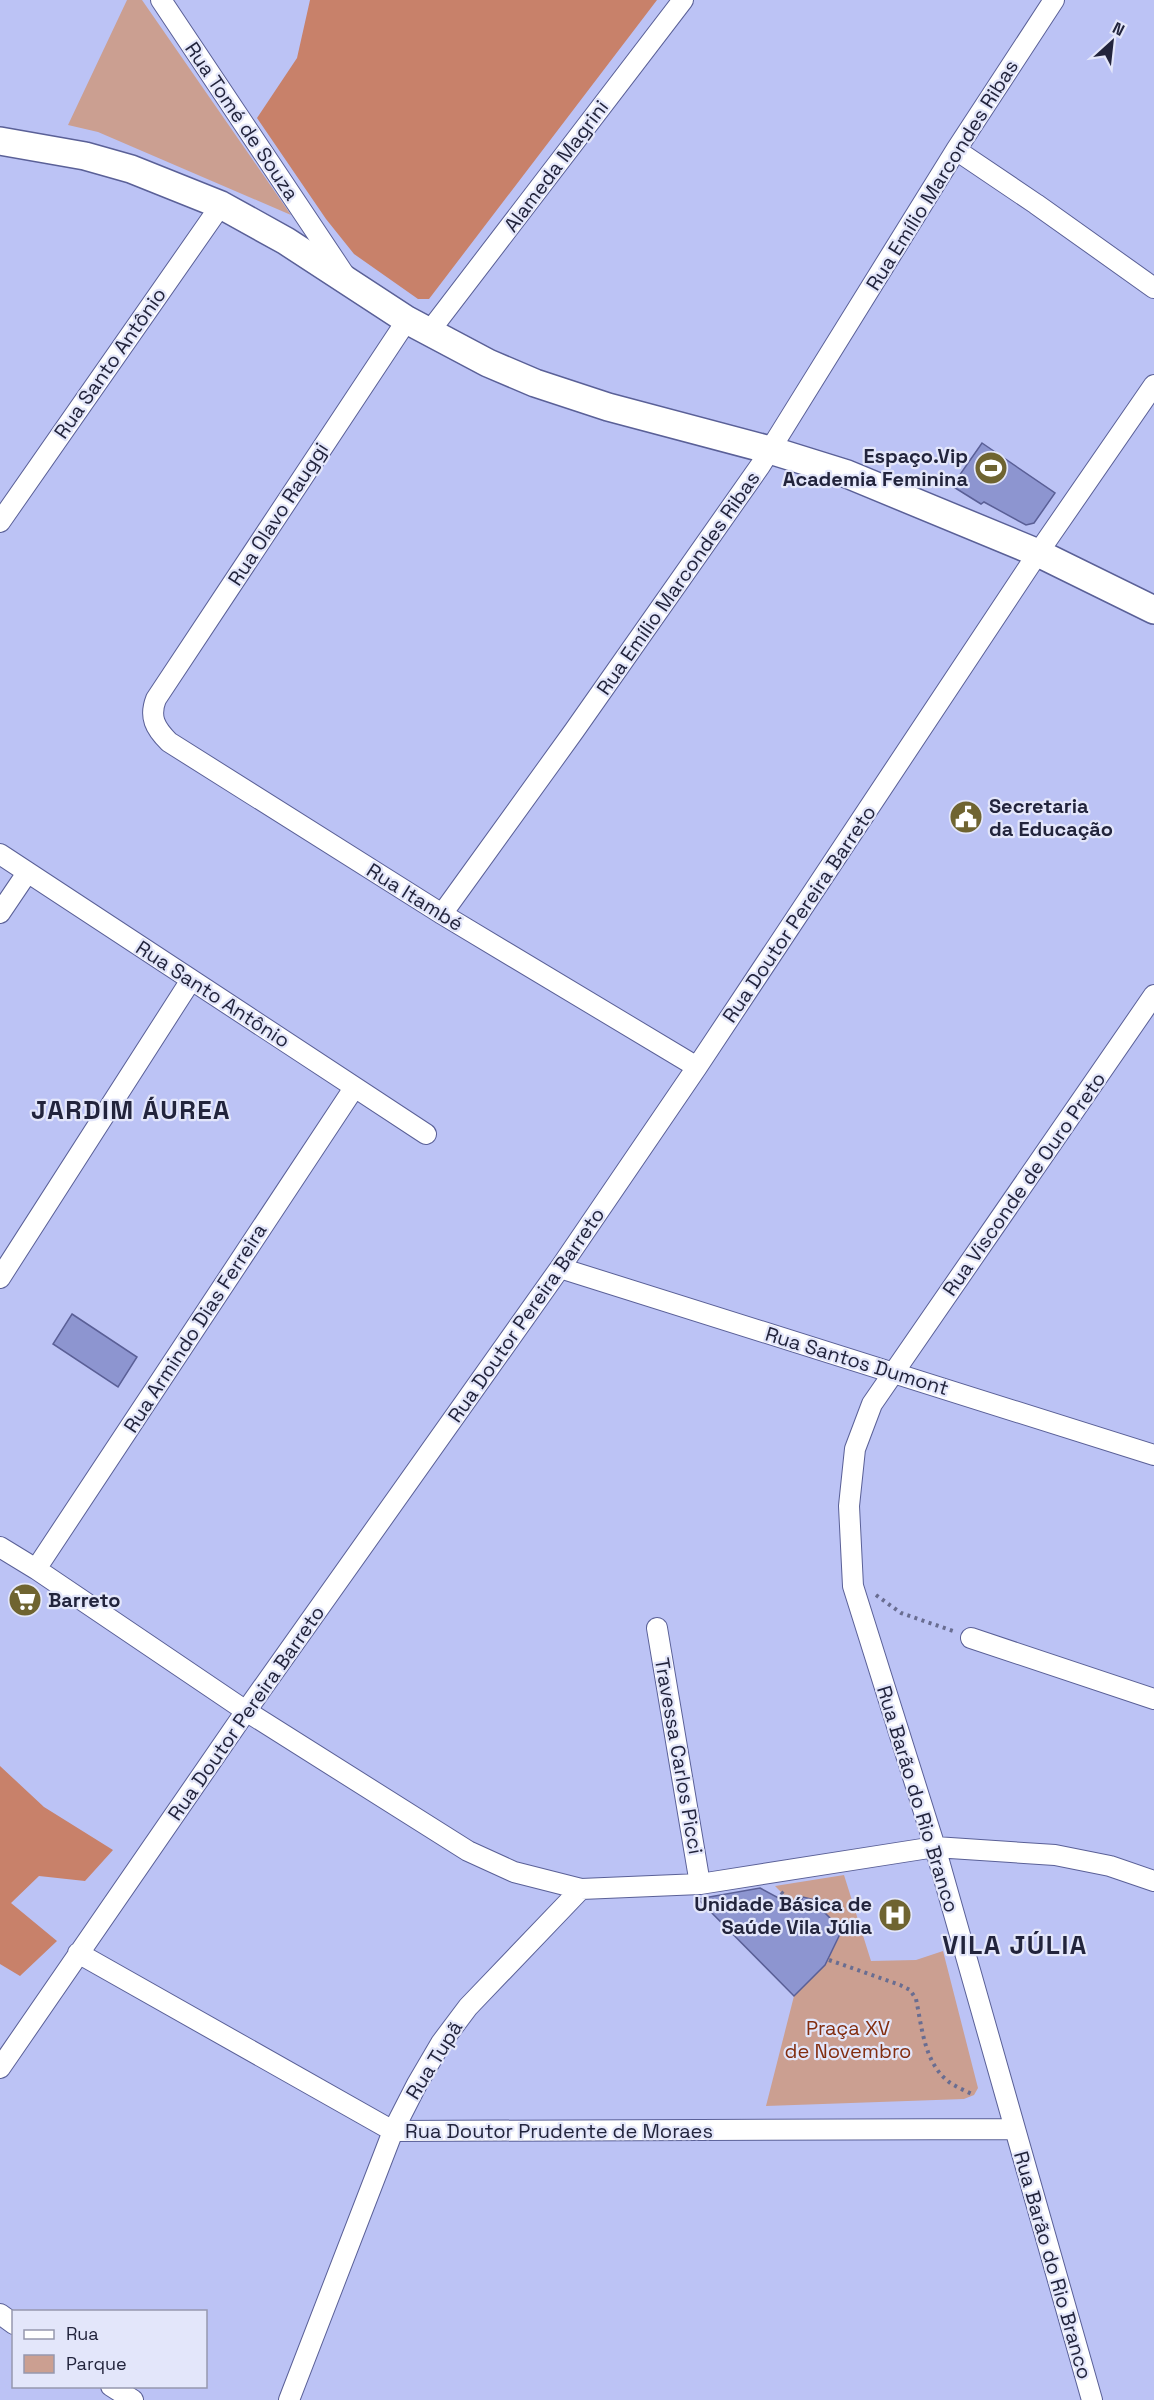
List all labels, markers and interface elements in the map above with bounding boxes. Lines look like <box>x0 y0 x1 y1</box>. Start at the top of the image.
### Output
north arrow <box>1082 12 1142 72</box>
text: N <box>1109 17 1128 41</box>
street label: Rua Tomé de Souza <box>179 37 305 205</box>
street label: Rua Emílio Marcondes Ribas <box>860 55 1024 295</box>
street label: Alameda Magrini <box>498 95 614 237</box>
street label: Rua Santo Antônio <box>48 282 172 444</box>
street label: Rua Olavo Rauggi <box>222 438 334 590</box>
place label: Espaço.Vip Academia Feminina <box>783 443 968 492</box>
sports icon: Espaço.Vip Academia Feminina <box>973 450 1009 486</box>
street label: Rua Emílio Marcondes Ribas <box>591 466 765 700</box>
place label: Secretaria da Educação <box>989 793 1113 842</box>
public building icon: Secretaria da Educação <box>948 799 984 835</box>
street label: Rua Doutor Pereira Barreto <box>716 800 882 1028</box>
street label: Rua Itambé <box>362 857 468 937</box>
street label: Rua Santo Antônio <box>131 934 295 1054</box>
street label: Rua Visconde de Ouro Preto <box>937 1067 1111 1301</box>
district label: JARDIM ÁUREA <box>31 1093 231 1127</box>
street label: Rua Doutor Pereira Barreto <box>442 1202 610 1428</box>
street label: Rua Armindo Dias Ferreira <box>118 1219 272 1437</box>
street label: Rua Santos Dumont <box>762 1321 952 1401</box>
supermarket icon: Barreto <box>7 1582 43 1618</box>
place label: Barreto <box>48 1587 121 1613</box>
street label: Rua Doutor Pereira Barreto <box>162 1600 330 1826</box>
street label: Travessa Carlos Picci <box>649 1656 709 1856</box>
street label: Rua Barão do Rio Branco <box>871 1682 965 1916</box>
place label: Unidade Básica de Saúde Vila Júlia <box>694 1891 872 1940</box>
hospital icon: Unidade Básica de Saúde Vila Júlia <box>877 1897 913 1933</box>
district label: VILA JÚLIA <box>942 1928 1088 1962</box>
park label: Praça XV de Novembro <box>785 2015 911 2064</box>
street label: Rua Tupã <box>400 2016 468 2104</box>
street label: Rua Doutor Prudente de Moraes <box>405 2118 713 2144</box>
street label: Rua Barão do Rio Branco <box>1008 2148 1098 2382</box>
legend <box>12 2310 207 2388</box>
text: Rua <box>66 2322 99 2345</box>
text: Parque <box>66 2352 127 2375</box>

